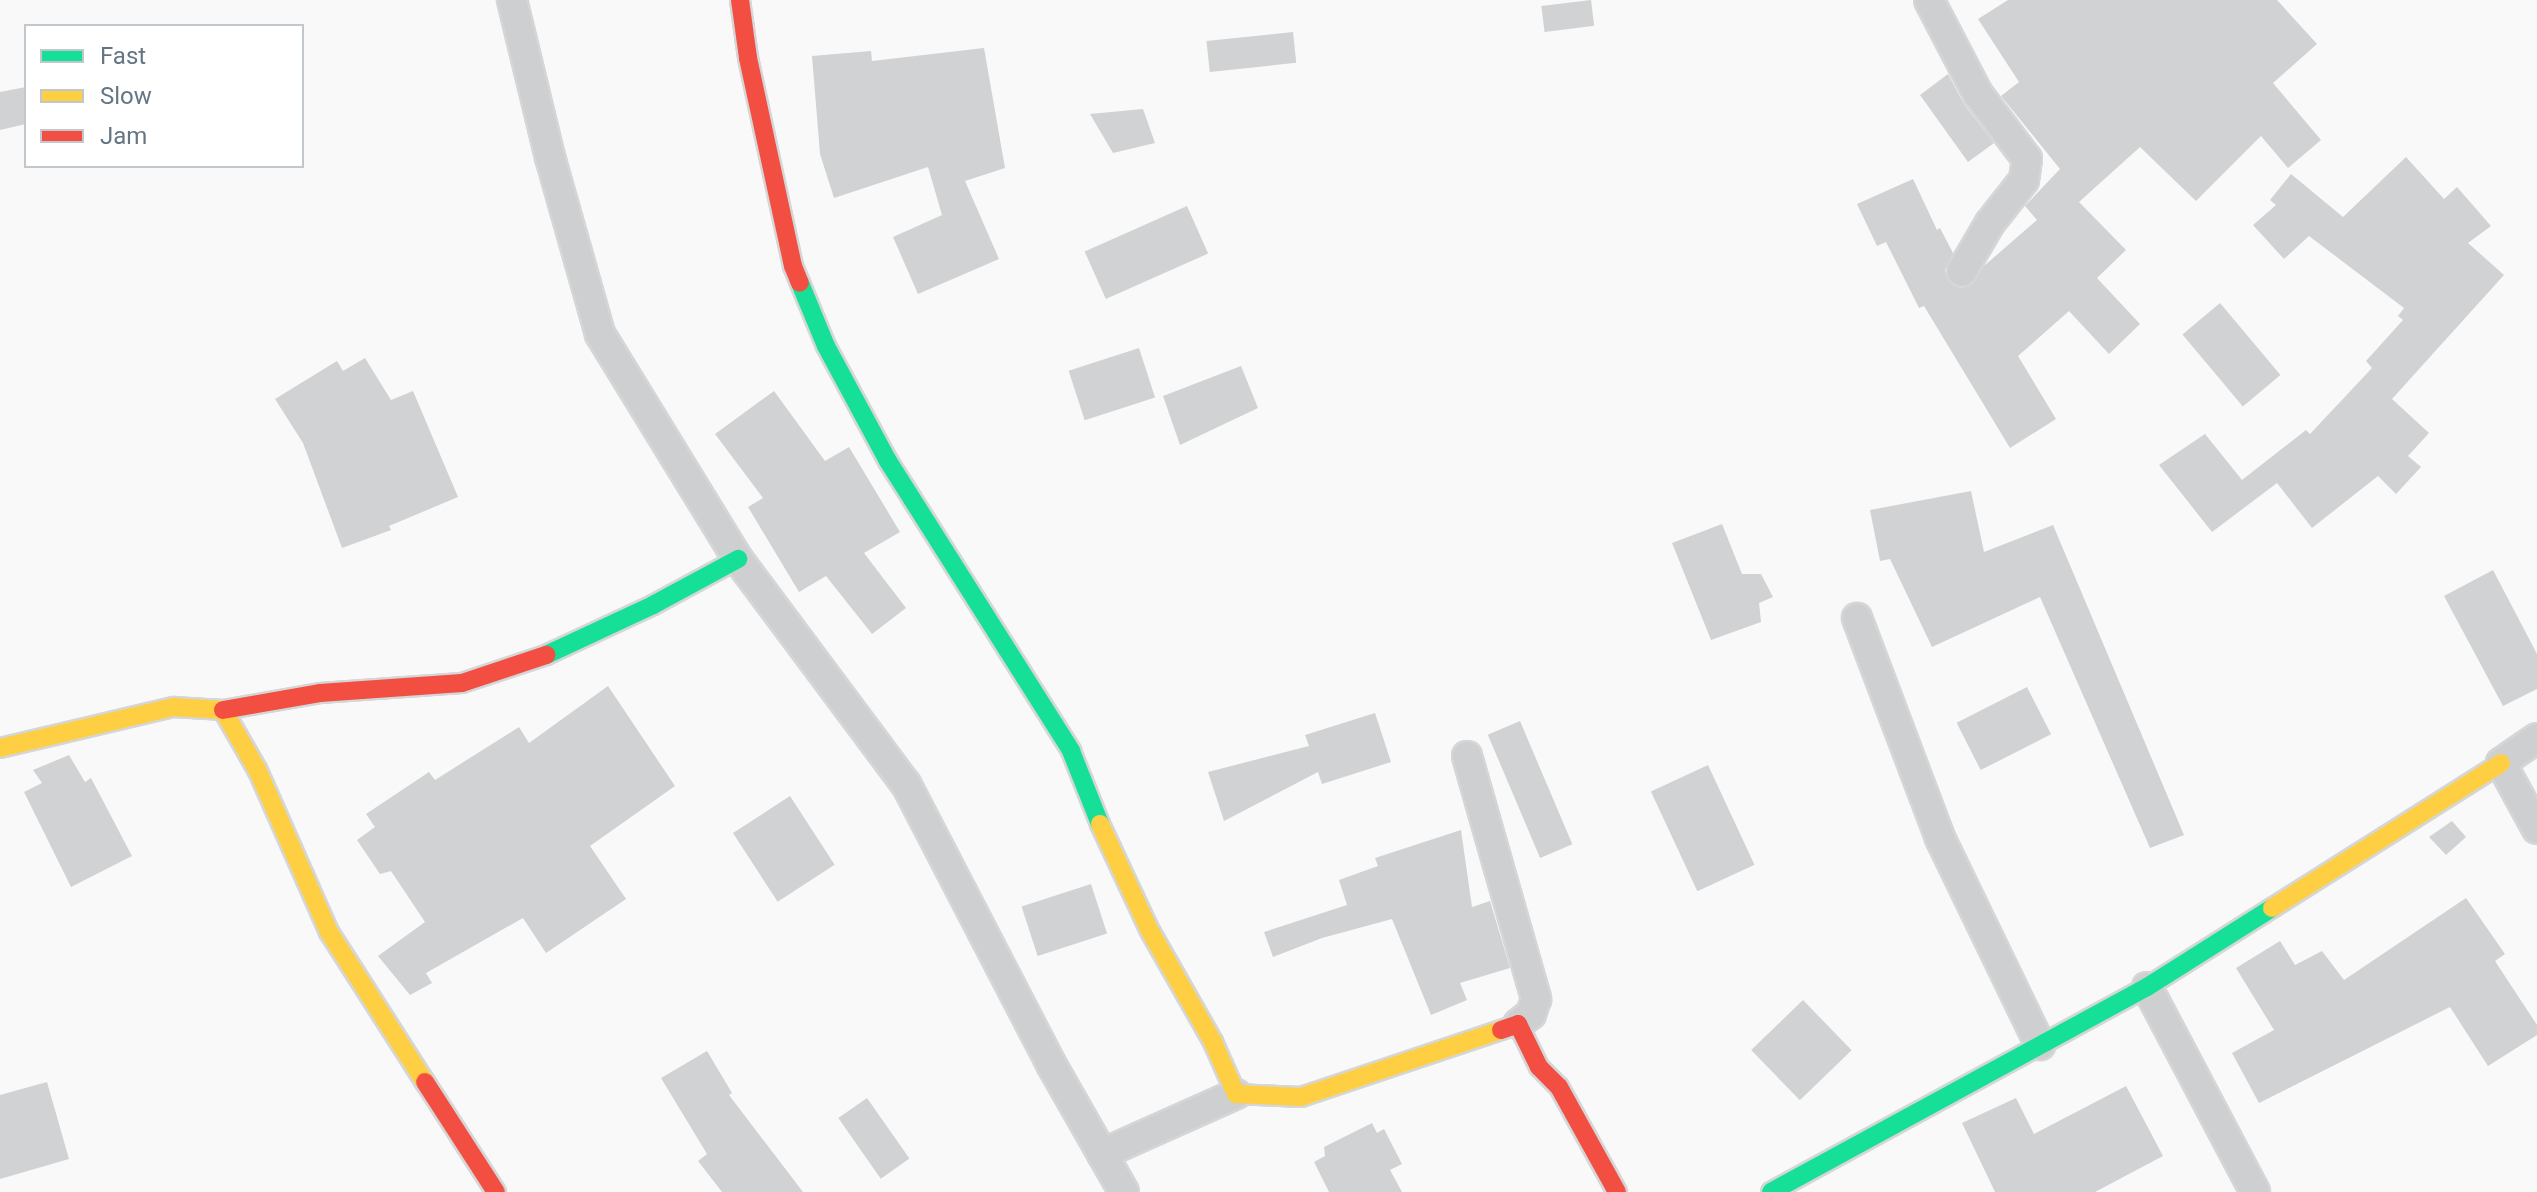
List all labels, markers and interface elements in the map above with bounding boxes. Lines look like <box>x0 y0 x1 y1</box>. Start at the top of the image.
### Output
legend <box>24 24 304 168</box>
text: Fast <box>100 42 146 70</box>
text: Slow <box>100 82 152 110</box>
text: Jam <box>100 122 147 150</box>

